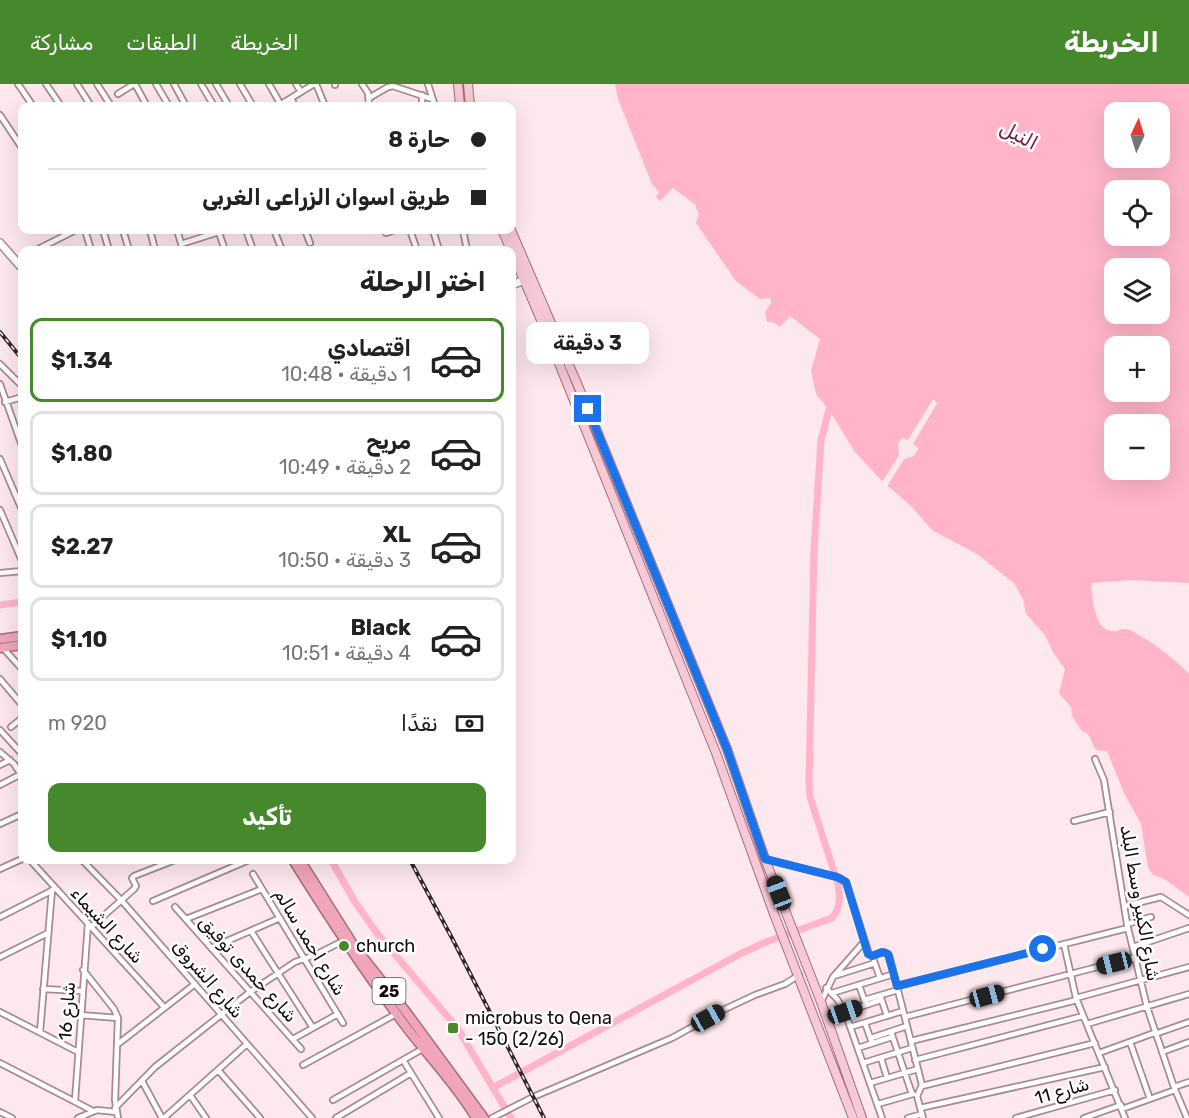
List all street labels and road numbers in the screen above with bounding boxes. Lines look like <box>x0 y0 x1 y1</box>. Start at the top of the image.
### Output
street label: شارع الكبير وسط البلد <box>1114 823 1165 983</box>
street label: شارع الشيماء <box>65 882 148 969</box>
street label: شارع احمد سالم <box>269 884 351 1000</box>
street label: شارع حمدى توفيق <box>193 911 302 1028</box>
street label: شارع الشروق <box>167 935 248 1023</box>
road number: 25 <box>372 978 406 1004</box>
street label: شارع 16 <box>54 981 81 1041</box>
street label: شارع 11 <box>1032 1073 1092 1110</box>

